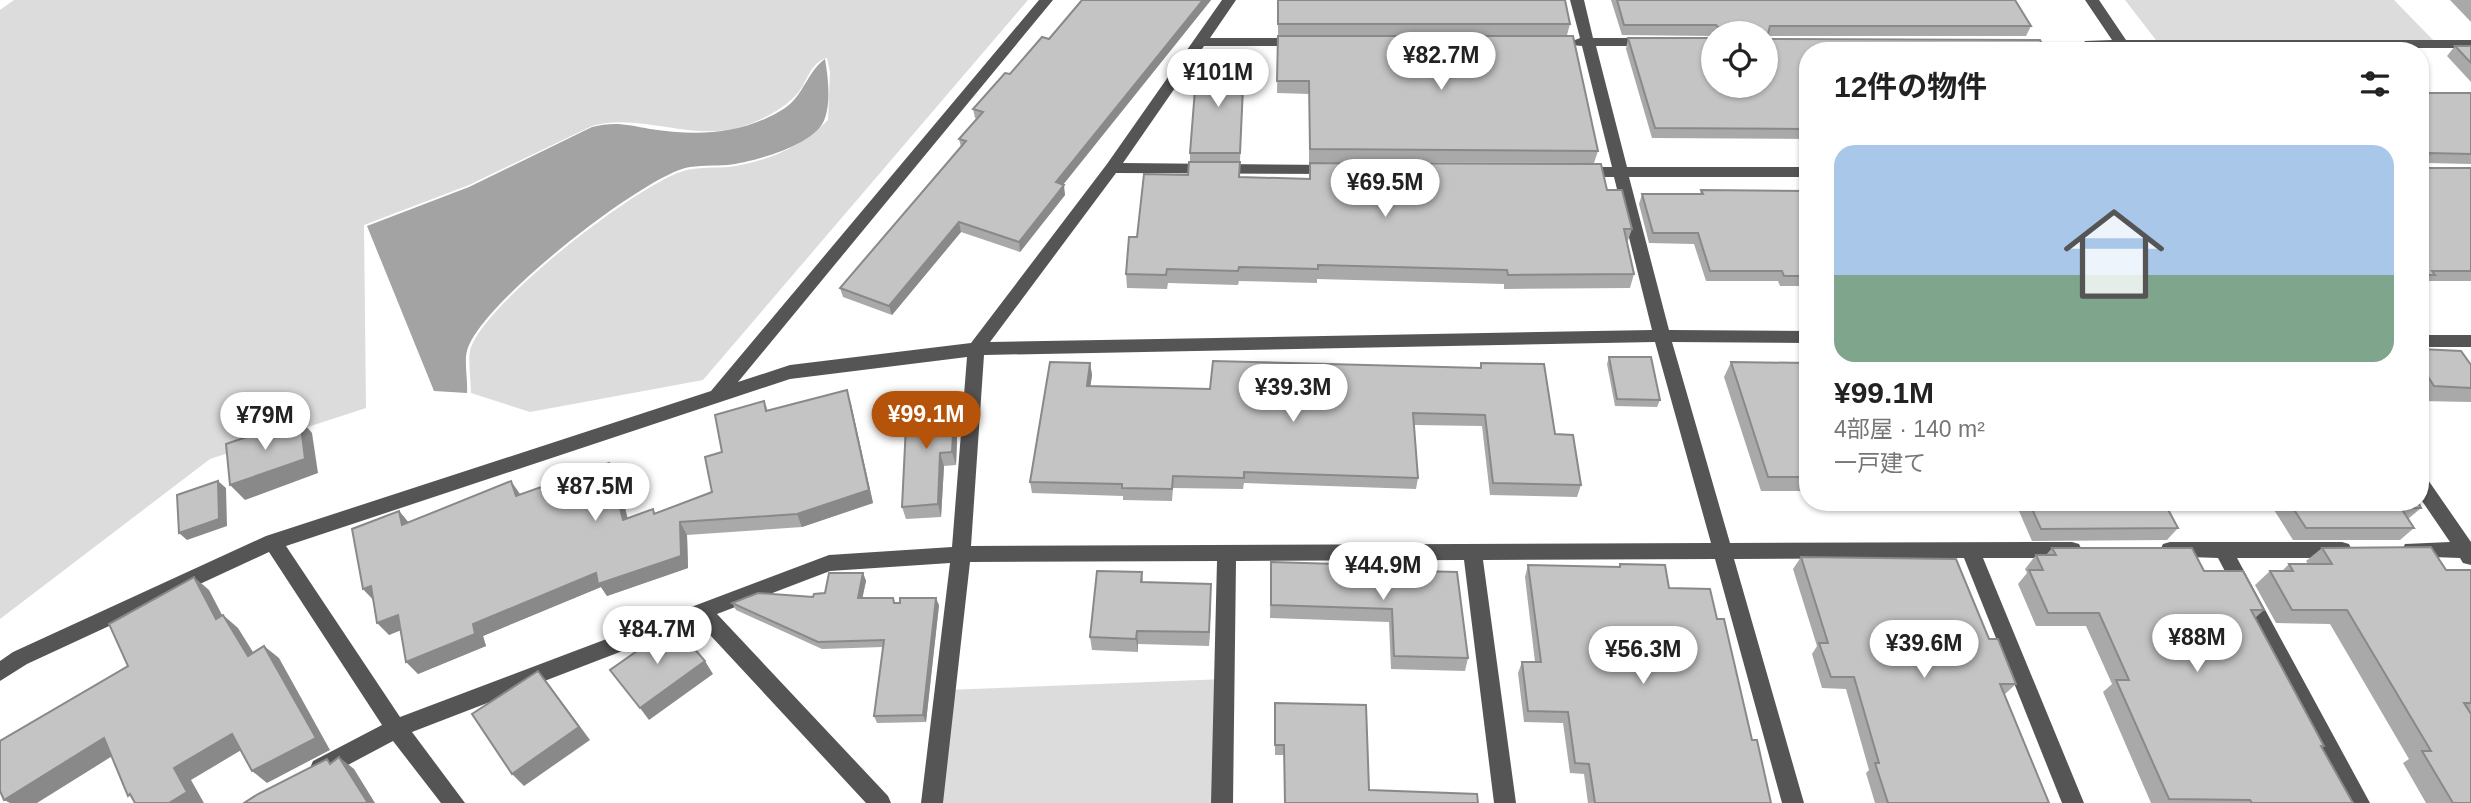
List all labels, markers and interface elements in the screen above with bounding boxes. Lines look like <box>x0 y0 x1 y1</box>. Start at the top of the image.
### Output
map controls <box>1701 21 1778 98</box>
button: locate <box>1701 21 1778 98</box>
pin: ¥82.7M <box>1384 32 1498 92</box>
text: ¥82.7M <box>1403 42 1479 68</box>
pin: ¥101M <box>1169 50 1267 109</box>
text: ¥101M <box>1183 59 1253 85</box>
icon: filters <box>2356 65 2394 103</box>
text: 12件の物件 <box>1834 70 1987 103</box>
pin: ¥69.5M <box>1328 160 1442 219</box>
text: ¥69.5M <box>1347 169 1423 195</box>
icon: home <box>2051 191 2177 317</box>
pin: ¥39.3M <box>1236 364 1350 424</box>
text: ¥39.3M <box>1255 374 1331 400</box>
text: ¥99.1M <box>1834 376 1934 409</box>
pin: ¥79M <box>224 392 306 452</box>
pin: ¥99.1M <box>869 392 983 451</box>
text: ¥99.1M <box>888 401 964 427</box>
text: ¥79M <box>236 402 294 428</box>
text: 4部屋 · 140 m² <box>1834 416 1985 442</box>
text: 一戸建て <box>1834 450 1926 476</box>
pin: ¥87.5M <box>538 463 652 523</box>
text: ¥87.5M <box>557 473 633 499</box>
pin: ¥44.9M <box>1326 542 1440 602</box>
text: ¥44.9M <box>1345 552 1421 578</box>
pin: ¥84.7M <box>600 606 714 666</box>
pin: ¥88M <box>2156 614 2238 674</box>
text: ¥84.7M <box>619 616 695 642</box>
pin: ¥39.6M <box>1867 620 1981 680</box>
text: ¥88M <box>2168 624 2226 650</box>
pin: ¥56.3M <box>1586 626 1700 686</box>
text: ¥39.6M <box>1886 630 1962 656</box>
text: ¥56.3M <box>1605 636 1681 662</box>

